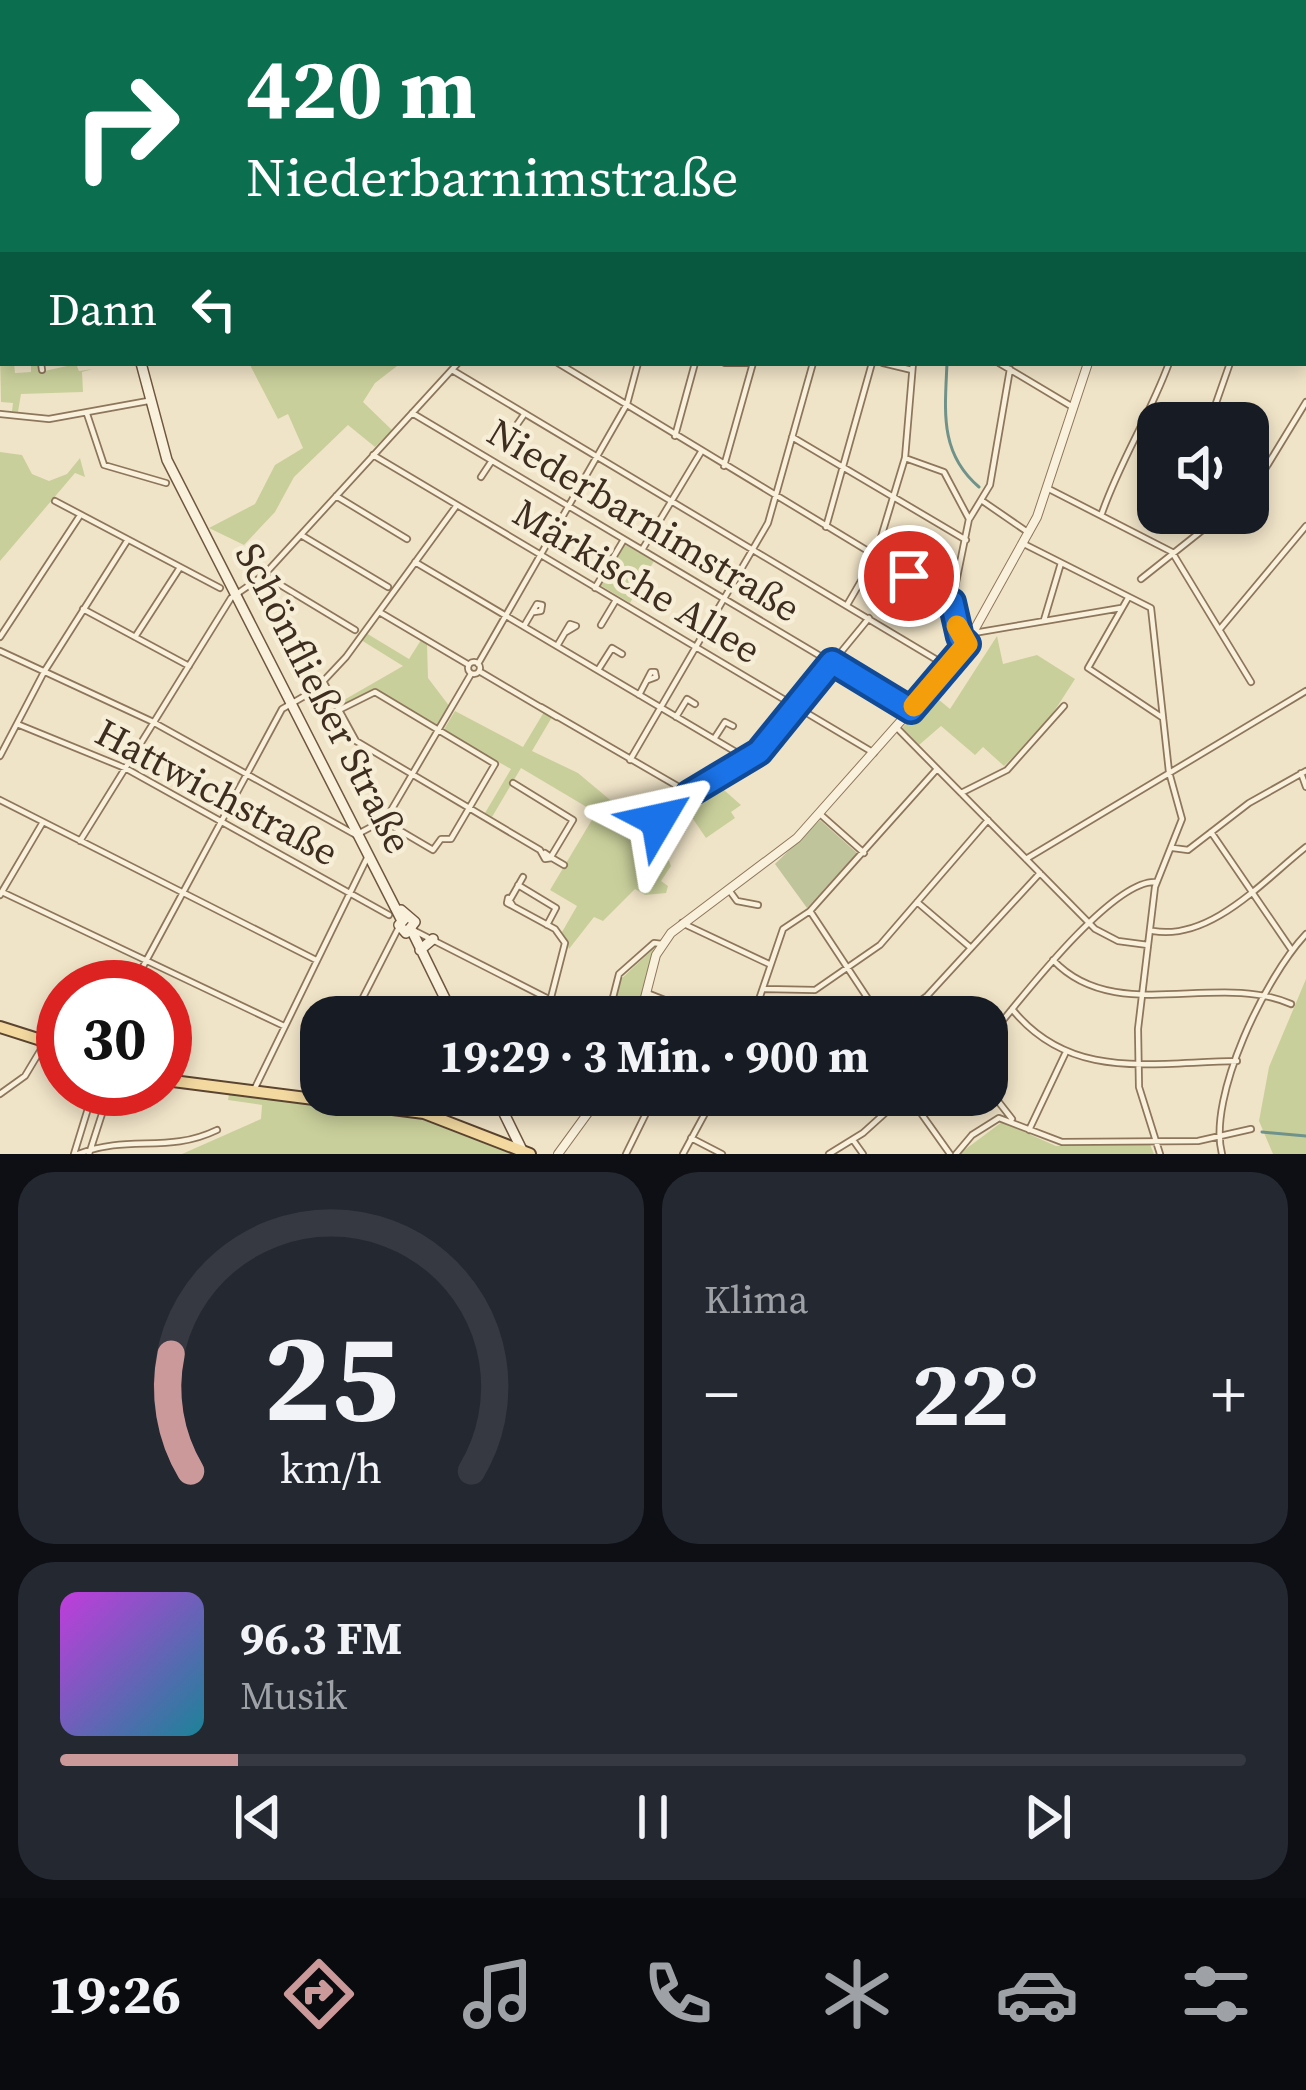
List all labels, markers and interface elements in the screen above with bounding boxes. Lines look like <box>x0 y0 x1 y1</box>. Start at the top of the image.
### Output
text: 420 m <box>246 31 477 146</box>
icon: right <box>48 48 204 204</box>
text: Niederbarnimstraße <box>246 140 739 214</box>
icon: left <box>181 276 247 342</box>
text: Dann <box>48 278 157 340</box>
map controls <box>1137 402 1269 534</box>
button: sound <box>1137 402 1269 534</box>
street label: Niederbarnimstraße <box>478 406 810 634</box>
street label: Märkische Allee <box>503 486 771 676</box>
pin <box>858 525 960 627</box>
street label: Schönfließer Straße <box>223 534 425 862</box>
icon: arrive <box>876 543 942 609</box>
street label: Hattwichstraße <box>86 706 348 878</box>
position arrow <box>595 757 721 883</box>
speed limit sign: 30 <box>36 960 192 1116</box>
text: 19:29 · 3 Min. · 900 m <box>439 1025 869 1087</box>
text: Klima <box>704 1273 808 1326</box>
text: 25 <box>263 1291 399 1462</box>
text: 22° <box>911 1332 1039 1455</box>
text: − <box>704 1349 739 1439</box>
text: + <box>1211 1349 1246 1439</box>
text: km/h <box>280 1439 382 1497</box>
text: 96.3 FM <box>240 1607 402 1669</box>
text: Musik <box>240 1669 347 1722</box>
icon: previous <box>225 1784 291 1850</box>
icon: pause <box>620 1784 686 1850</box>
icon: next <box>1015 1784 1081 1850</box>
icon: directions <box>277 1952 361 2036</box>
icon: music <box>456 1952 540 2036</box>
icon: phone <box>636 1952 720 2036</box>
icon: climate <box>815 1952 899 2036</box>
icon: car <box>995 1952 1079 2036</box>
icon: filters <box>1174 1952 1258 2036</box>
text: 19:26 <box>48 1957 181 2031</box>

